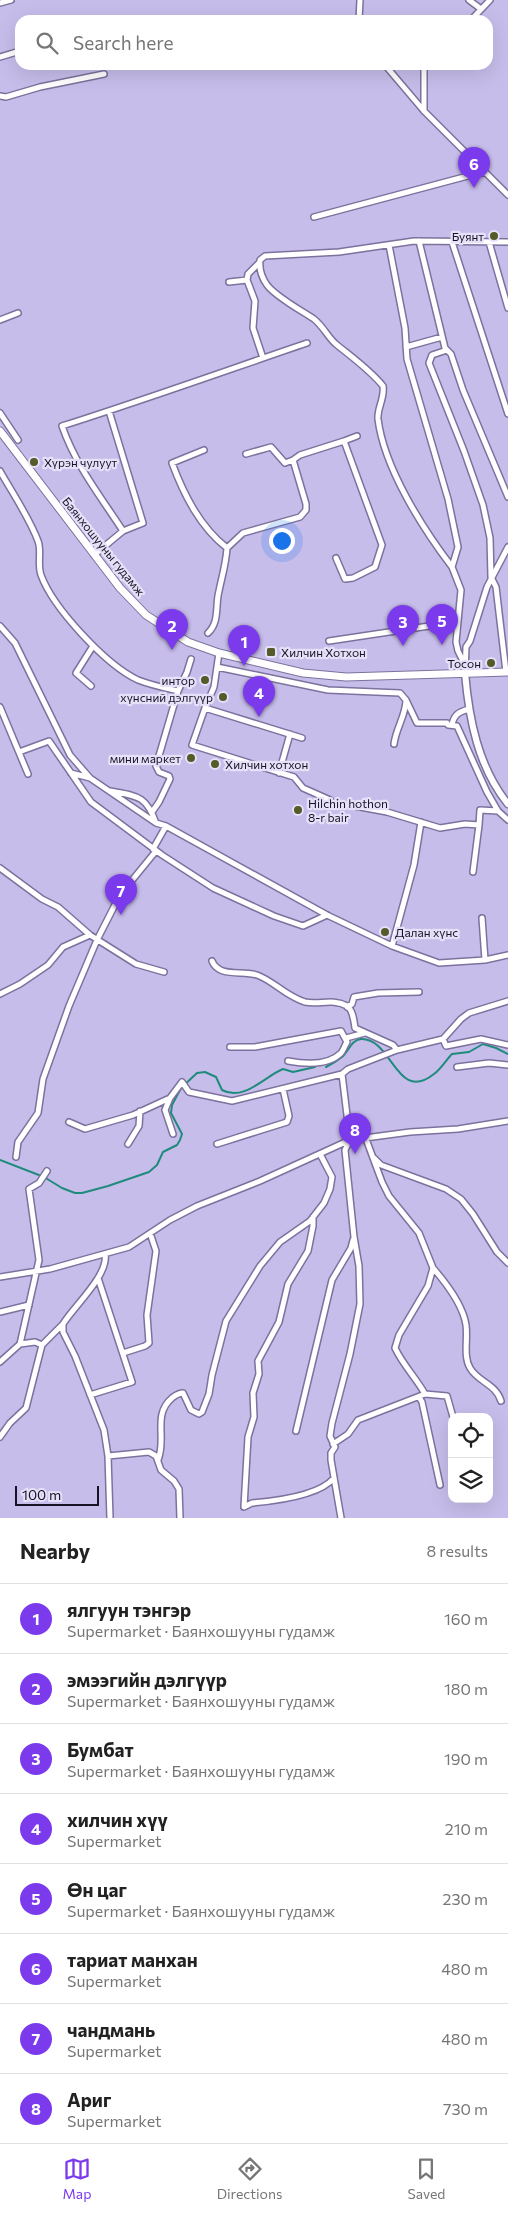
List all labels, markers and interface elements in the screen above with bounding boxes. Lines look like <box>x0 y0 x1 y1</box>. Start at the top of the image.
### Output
search box <box>15 15 493 70</box>
icon: search <box>33 29 61 57</box>
text: Search here <box>73 31 173 54</box>
pin: 6 <box>458 147 490 188</box>
place label: Буянт <box>452 229 484 243</box>
marker: Буянт <box>488 230 500 242</box>
place label: Хүрэн чулуут <box>44 455 118 469</box>
marker: Хүрэн чулуут <box>28 456 40 468</box>
street label: Баянхошууны гудамж <box>60 494 148 598</box>
your location <box>269 528 295 554</box>
pin: 5 <box>426 604 458 645</box>
pin: 3 <box>387 605 419 646</box>
pin: 2 <box>156 609 188 650</box>
pin: 1 <box>228 625 260 666</box>
place label: Хилчин Хотхон <box>281 645 366 659</box>
marker: Хилчин Хотхон <box>265 646 277 658</box>
place label: Тосон <box>447 656 481 670</box>
marker: Тосон <box>485 657 497 669</box>
place label: интор <box>162 673 195 687</box>
marker: интор <box>199 674 211 686</box>
pin: 4 <box>243 676 275 717</box>
place label: хүнсний дэлгүүр <box>120 690 213 704</box>
marker: хүнсний дэлгүүр <box>217 691 229 703</box>
place label: мини маркет <box>110 751 181 765</box>
marker: мини маркет <box>185 752 197 764</box>
place label: Хилчин хотхон <box>225 757 308 771</box>
marker: Хилчин хотхон <box>209 758 221 770</box>
place label: Hilchin hothon 8-r bair <box>308 796 388 824</box>
marker: Hilchin hothon 8-r bair <box>292 804 304 816</box>
pin: 7 <box>105 874 137 915</box>
place label: Далан хүнс <box>395 925 458 939</box>
marker: Далан хүнс <box>379 926 391 938</box>
pin: 8 <box>339 1113 371 1154</box>
map controls <box>448 1413 493 1503</box>
button: locate <box>448 1413 493 1458</box>
button: layers <box>448 1458 493 1503</box>
scale bar <box>15 1483 99 1506</box>
text: 100 m <box>22 1486 61 1503</box>
text: Nearby <box>20 1538 90 1563</box>
text: 8 results <box>427 1541 488 1560</box>
text: ялгуун тэнгэр <box>67 1598 191 1621</box>
text: 1 <box>32 1609 40 1628</box>
text: 160 m <box>444 1609 488 1628</box>
text: Supermarket · Баянхошууны гудамж <box>67 1621 335 1640</box>
text: эмээгийн дэлгүүр <box>67 1668 227 1691</box>
text: 2 <box>31 1679 41 1698</box>
text: 180 m <box>444 1679 488 1698</box>
text: Supermarket · Баянхошууны гудамж <box>67 1691 335 1710</box>
text: Бумбат <box>67 1738 134 1761</box>
text: 3 <box>31 1749 41 1768</box>
text: 190 m <box>444 1749 488 1768</box>
text: Supermarket · Баянхошууны гудамж <box>67 1761 335 1780</box>
text: хилчин хүү <box>67 1808 168 1831</box>
text: 4 <box>31 1819 41 1838</box>
text: 210 m <box>445 1819 488 1838</box>
text: Supermarket <box>67 1831 162 1850</box>
text: Өн цаг <box>67 1878 127 1901</box>
text: 5 <box>31 1889 41 1908</box>
text: 230 m <box>443 1889 488 1908</box>
text: Supermarket · Баянхошууны гудамж <box>67 1901 335 1920</box>
text: тариат манхан <box>67 1948 198 1971</box>
text: 6 <box>31 1959 41 1978</box>
text: 480 m <box>441 1959 488 1978</box>
text: Supermarket <box>67 1971 162 1990</box>
text: чандмань <box>67 2018 155 2041</box>
text: 7 <box>32 2029 40 2048</box>
text: 480 m <box>441 2029 488 2048</box>
text: Supermarket <box>67 2041 162 2060</box>
text: Ариг <box>67 2088 111 2111</box>
text: 8 <box>31 2099 41 2118</box>
text: 730 m <box>443 2099 488 2118</box>
text: Supermarket <box>67 2111 162 2130</box>
tab: Map <box>63 2155 91 2202</box>
tab: Directions <box>217 2155 282 2202</box>
tab: Saved <box>408 2155 445 2202</box>

